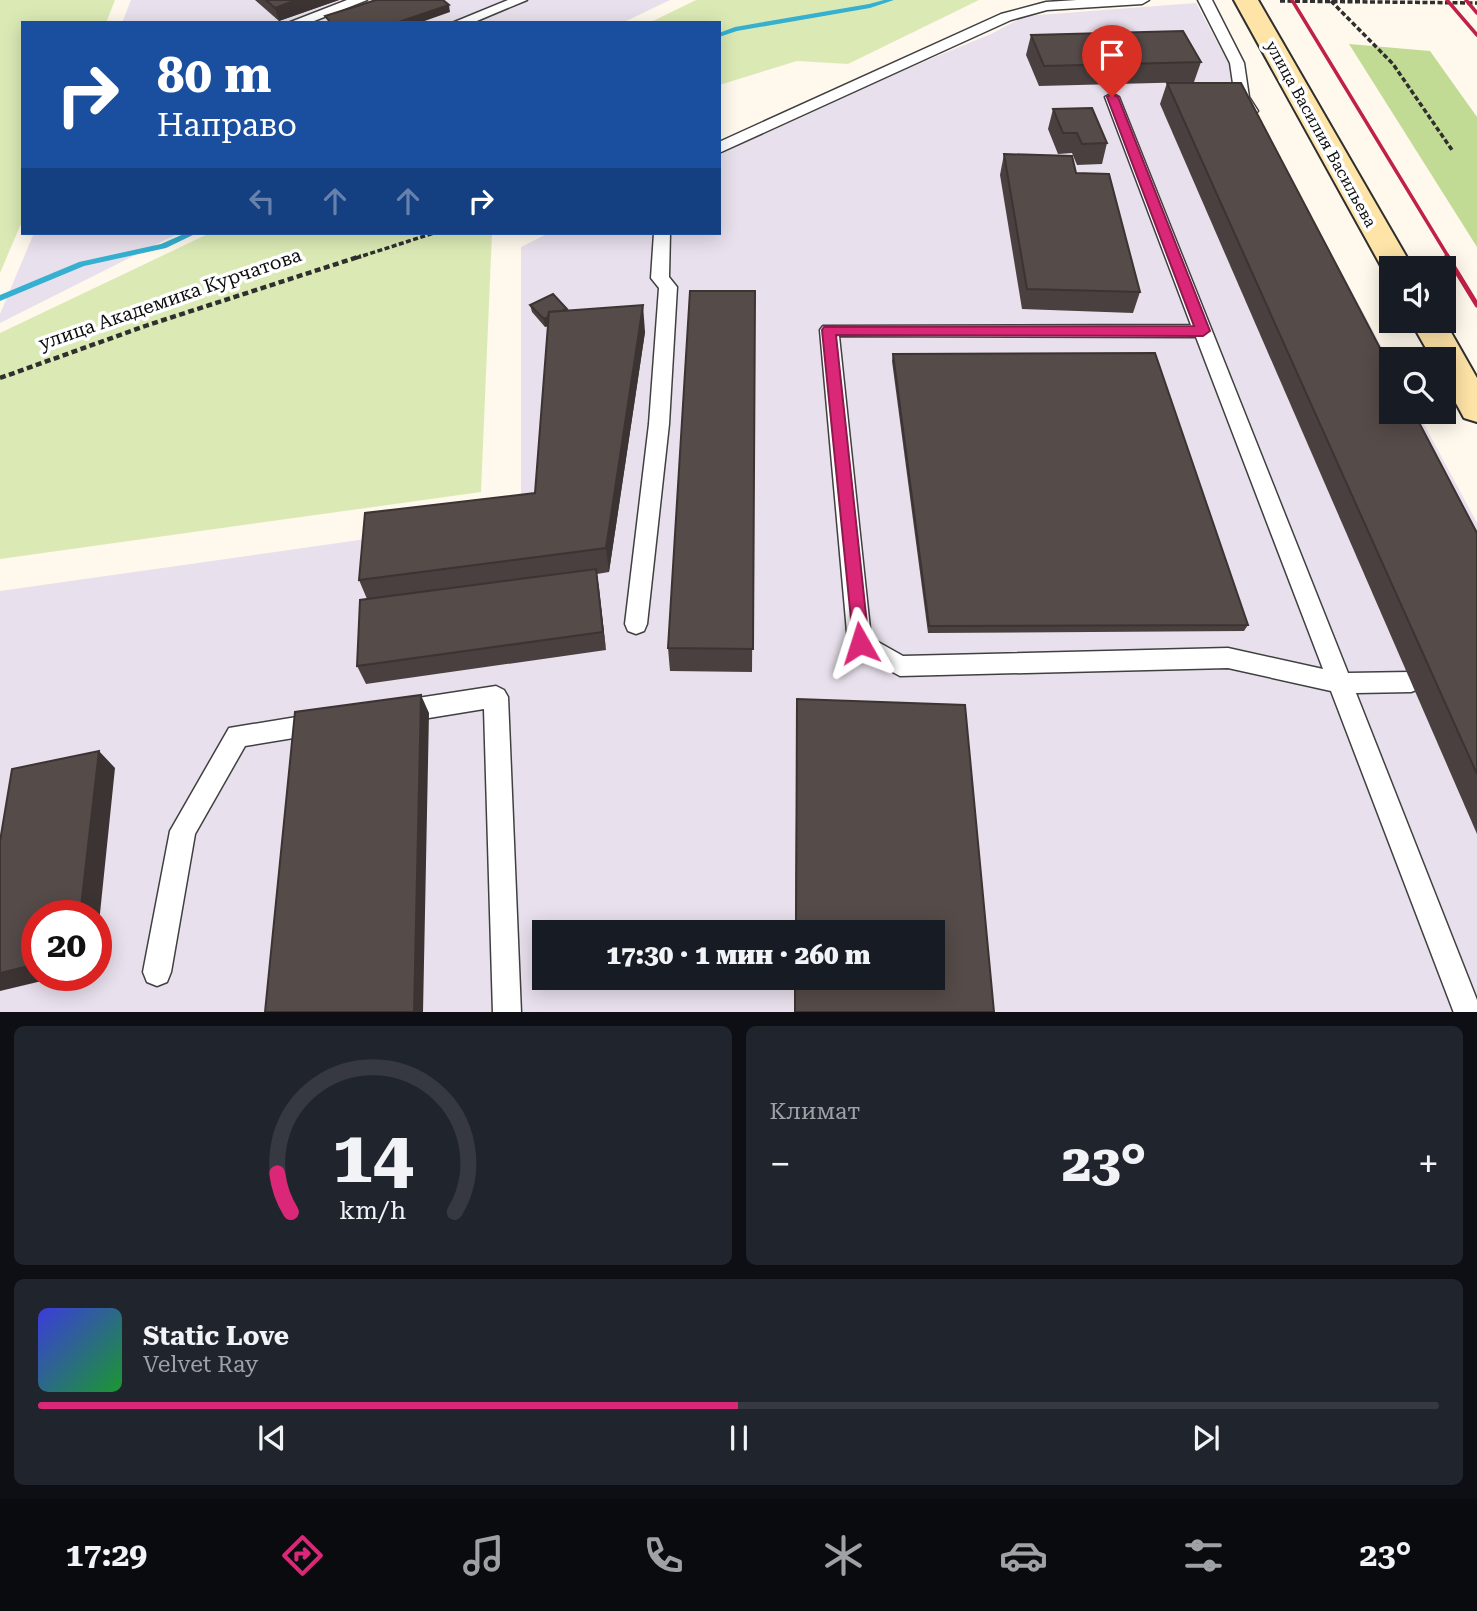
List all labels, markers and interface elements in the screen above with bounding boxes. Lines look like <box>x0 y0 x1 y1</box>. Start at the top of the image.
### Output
pin <box>1082 25 1142 97</box>
icon: arrive <box>1093 36 1131 74</box>
street label: улица Василия Васильева <box>1262 38 1380 231</box>
text: 80 m <box>157 47 272 104</box>
icon: right <box>42 49 133 140</box>
text: Направо <box>157 106 297 144</box>
icon: left <box>243 182 281 220</box>
icon: ahead <box>316 182 354 220</box>
icon: ahead <box>389 182 427 220</box>
icon: right <box>462 182 500 220</box>
street label: улица Академика Курчатова <box>36 243 305 355</box>
map controls <box>1379 256 1456 424</box>
button: sound <box>1379 256 1456 333</box>
button: search <box>1379 347 1456 424</box>
position arrow <box>823 606 897 680</box>
speed limit sign: 20 <box>21 900 112 991</box>
text: 17:30 · 1 мин · 260 m <box>606 940 871 970</box>
text: Климат <box>770 1098 860 1125</box>
text: 14 <box>332 1115 414 1200</box>
text: 23° <box>1062 1133 1146 1194</box>
text: − <box>770 1142 791 1186</box>
text: + <box>1418 1142 1439 1186</box>
text: km/h <box>339 1195 406 1224</box>
text: Static Love <box>143 1321 289 1351</box>
text: Velvet Ray <box>143 1351 258 1378</box>
icon: previous <box>253 1419 291 1457</box>
icon: pause <box>720 1419 758 1457</box>
icon: next <box>1187 1419 1225 1457</box>
icon: directions <box>278 1531 327 1580</box>
icon: music <box>459 1531 508 1580</box>
icon: phone <box>639 1531 688 1580</box>
icon: climate <box>819 1531 868 1580</box>
icon: car <box>999 1531 1048 1580</box>
icon: filters <box>1179 1531 1228 1580</box>
text: 17:29 <box>66 1536 147 1574</box>
text: 23° <box>1360 1536 1411 1574</box>

